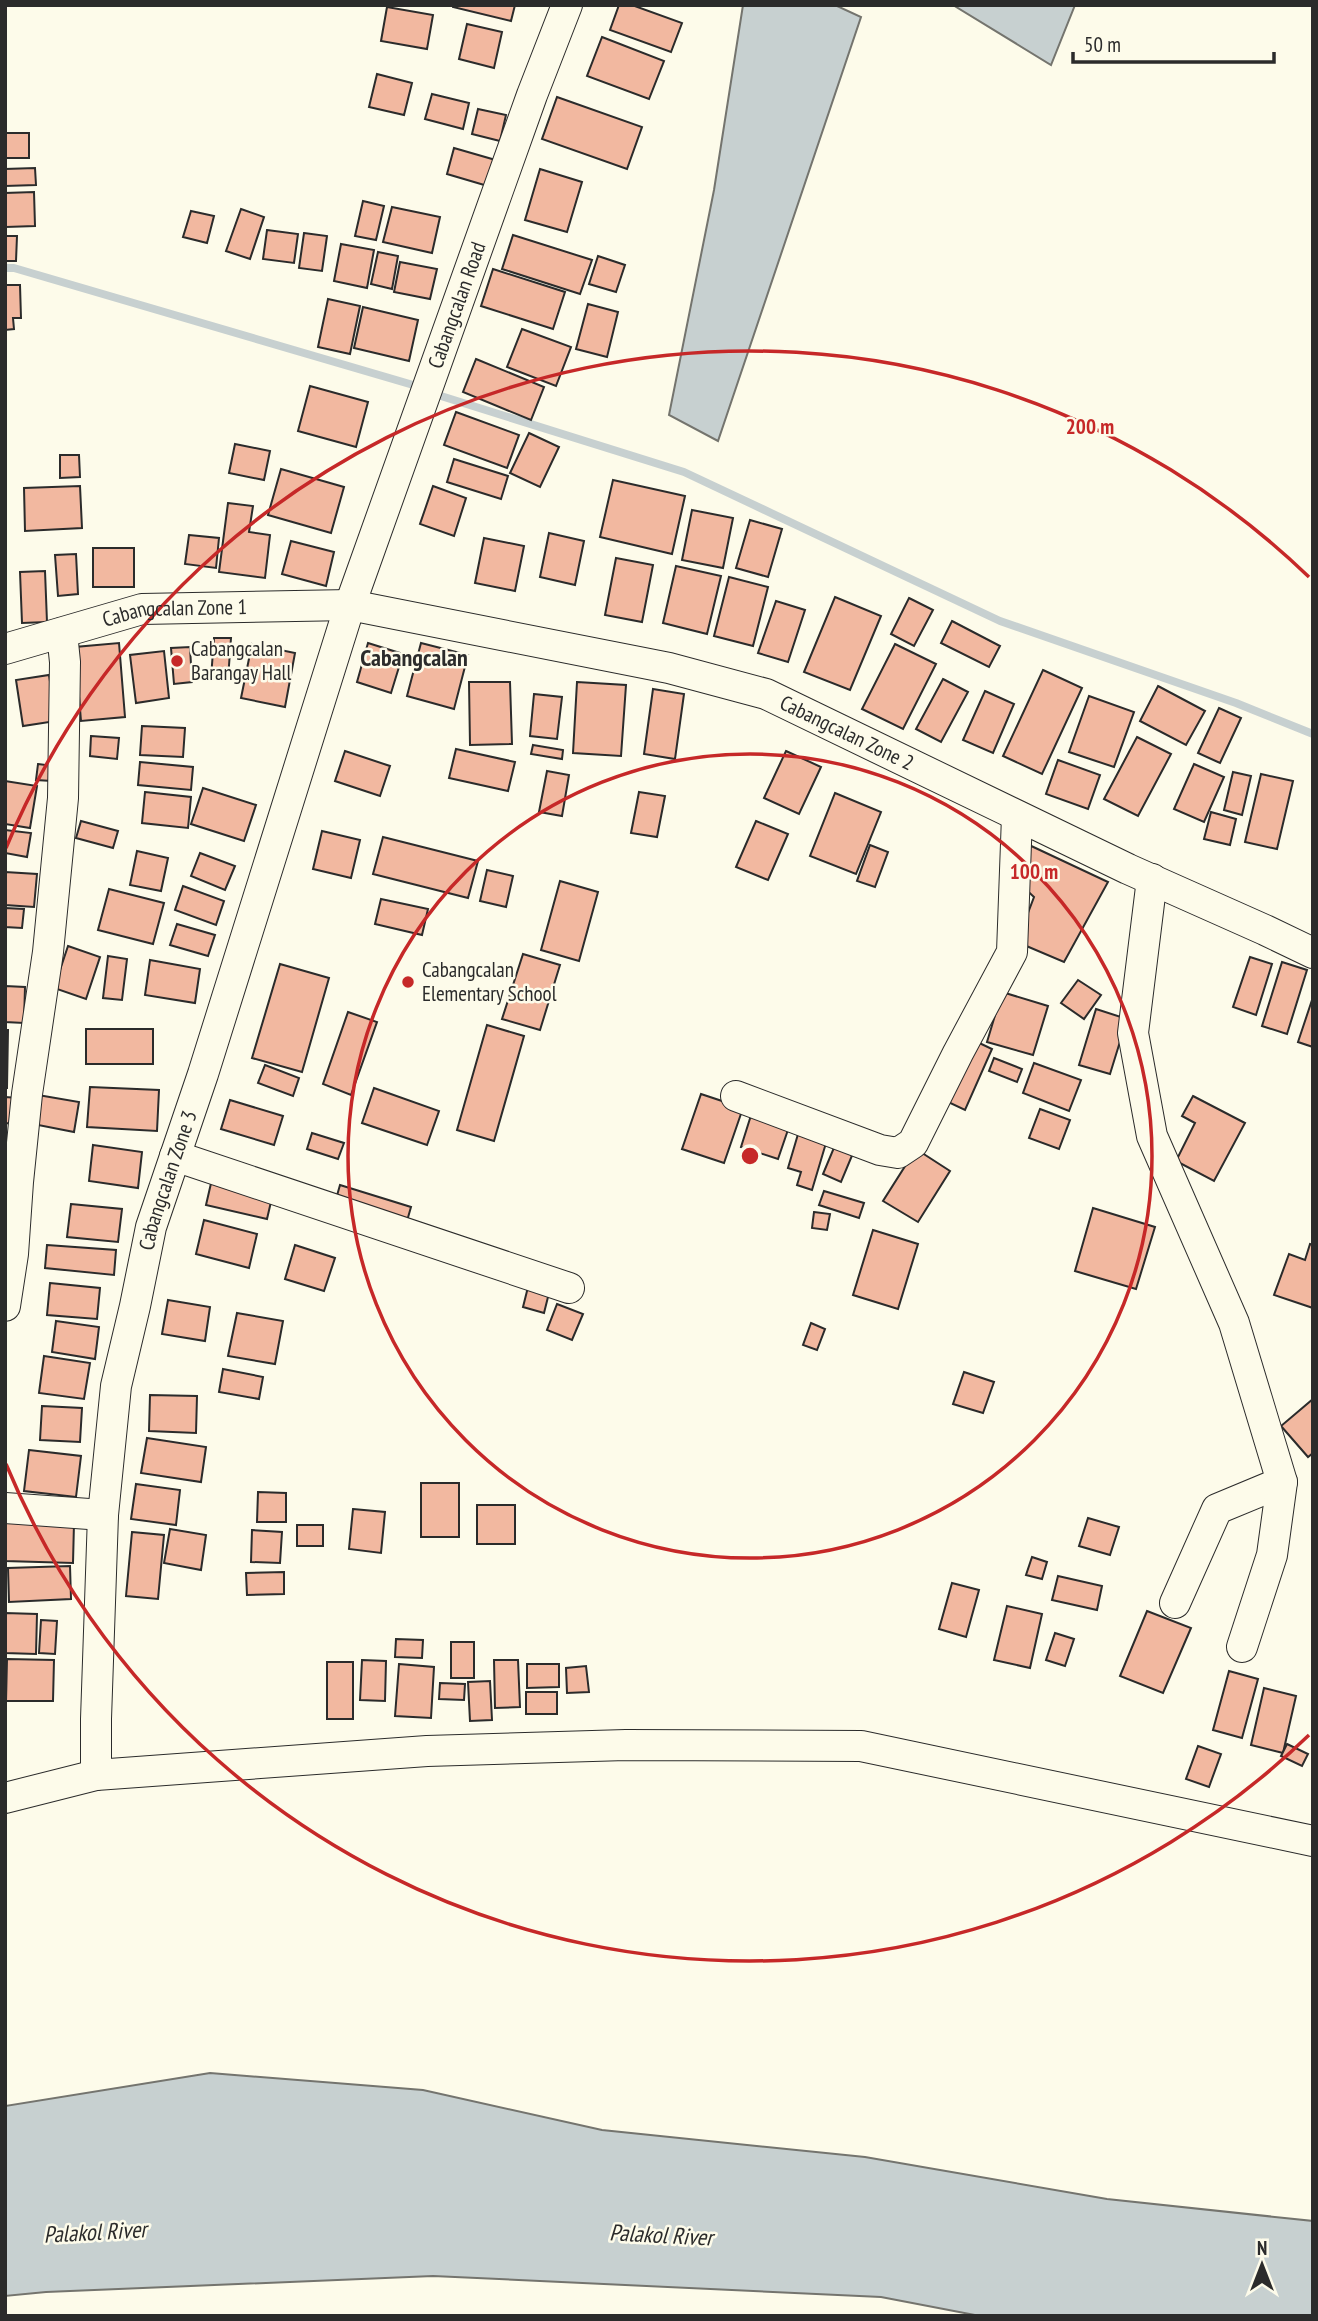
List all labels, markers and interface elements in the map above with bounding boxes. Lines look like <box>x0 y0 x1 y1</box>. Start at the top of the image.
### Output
scale bar <box>1073 21 1274 65</box>
text: 50 m <box>1084 31 1121 58</box>
street label: Cabangcalan Road <box>422 238 491 372</box>
text: 200 m <box>1066 413 1114 440</box>
street label: Cabangcalan Zone 1 <box>99 593 247 633</box>
place label: Cabangcalan Barangay Hall <box>191 635 291 686</box>
district label: Cabangcalan <box>360 642 468 673</box>
marker: Cabangcalan Barangay Hall <box>169 653 185 669</box>
street label: Cabangcalan Zone 2 <box>776 689 918 776</box>
text: 100 m <box>1010 858 1058 885</box>
place label: Cabangcalan Elementary School <box>422 956 557 1007</box>
marker: Cabangcalan Elementary School <box>400 974 416 990</box>
street label: Cabangcalan Zone 3 <box>133 1107 203 1252</box>
centre of rings <box>738 1144 762 1168</box>
water label: Palakol River <box>43 2214 151 2249</box>
water label: Palakol River <box>609 2217 717 2252</box>
north arrow <box>1227 2230 1297 2300</box>
text: N <box>1257 2236 1267 2260</box>

